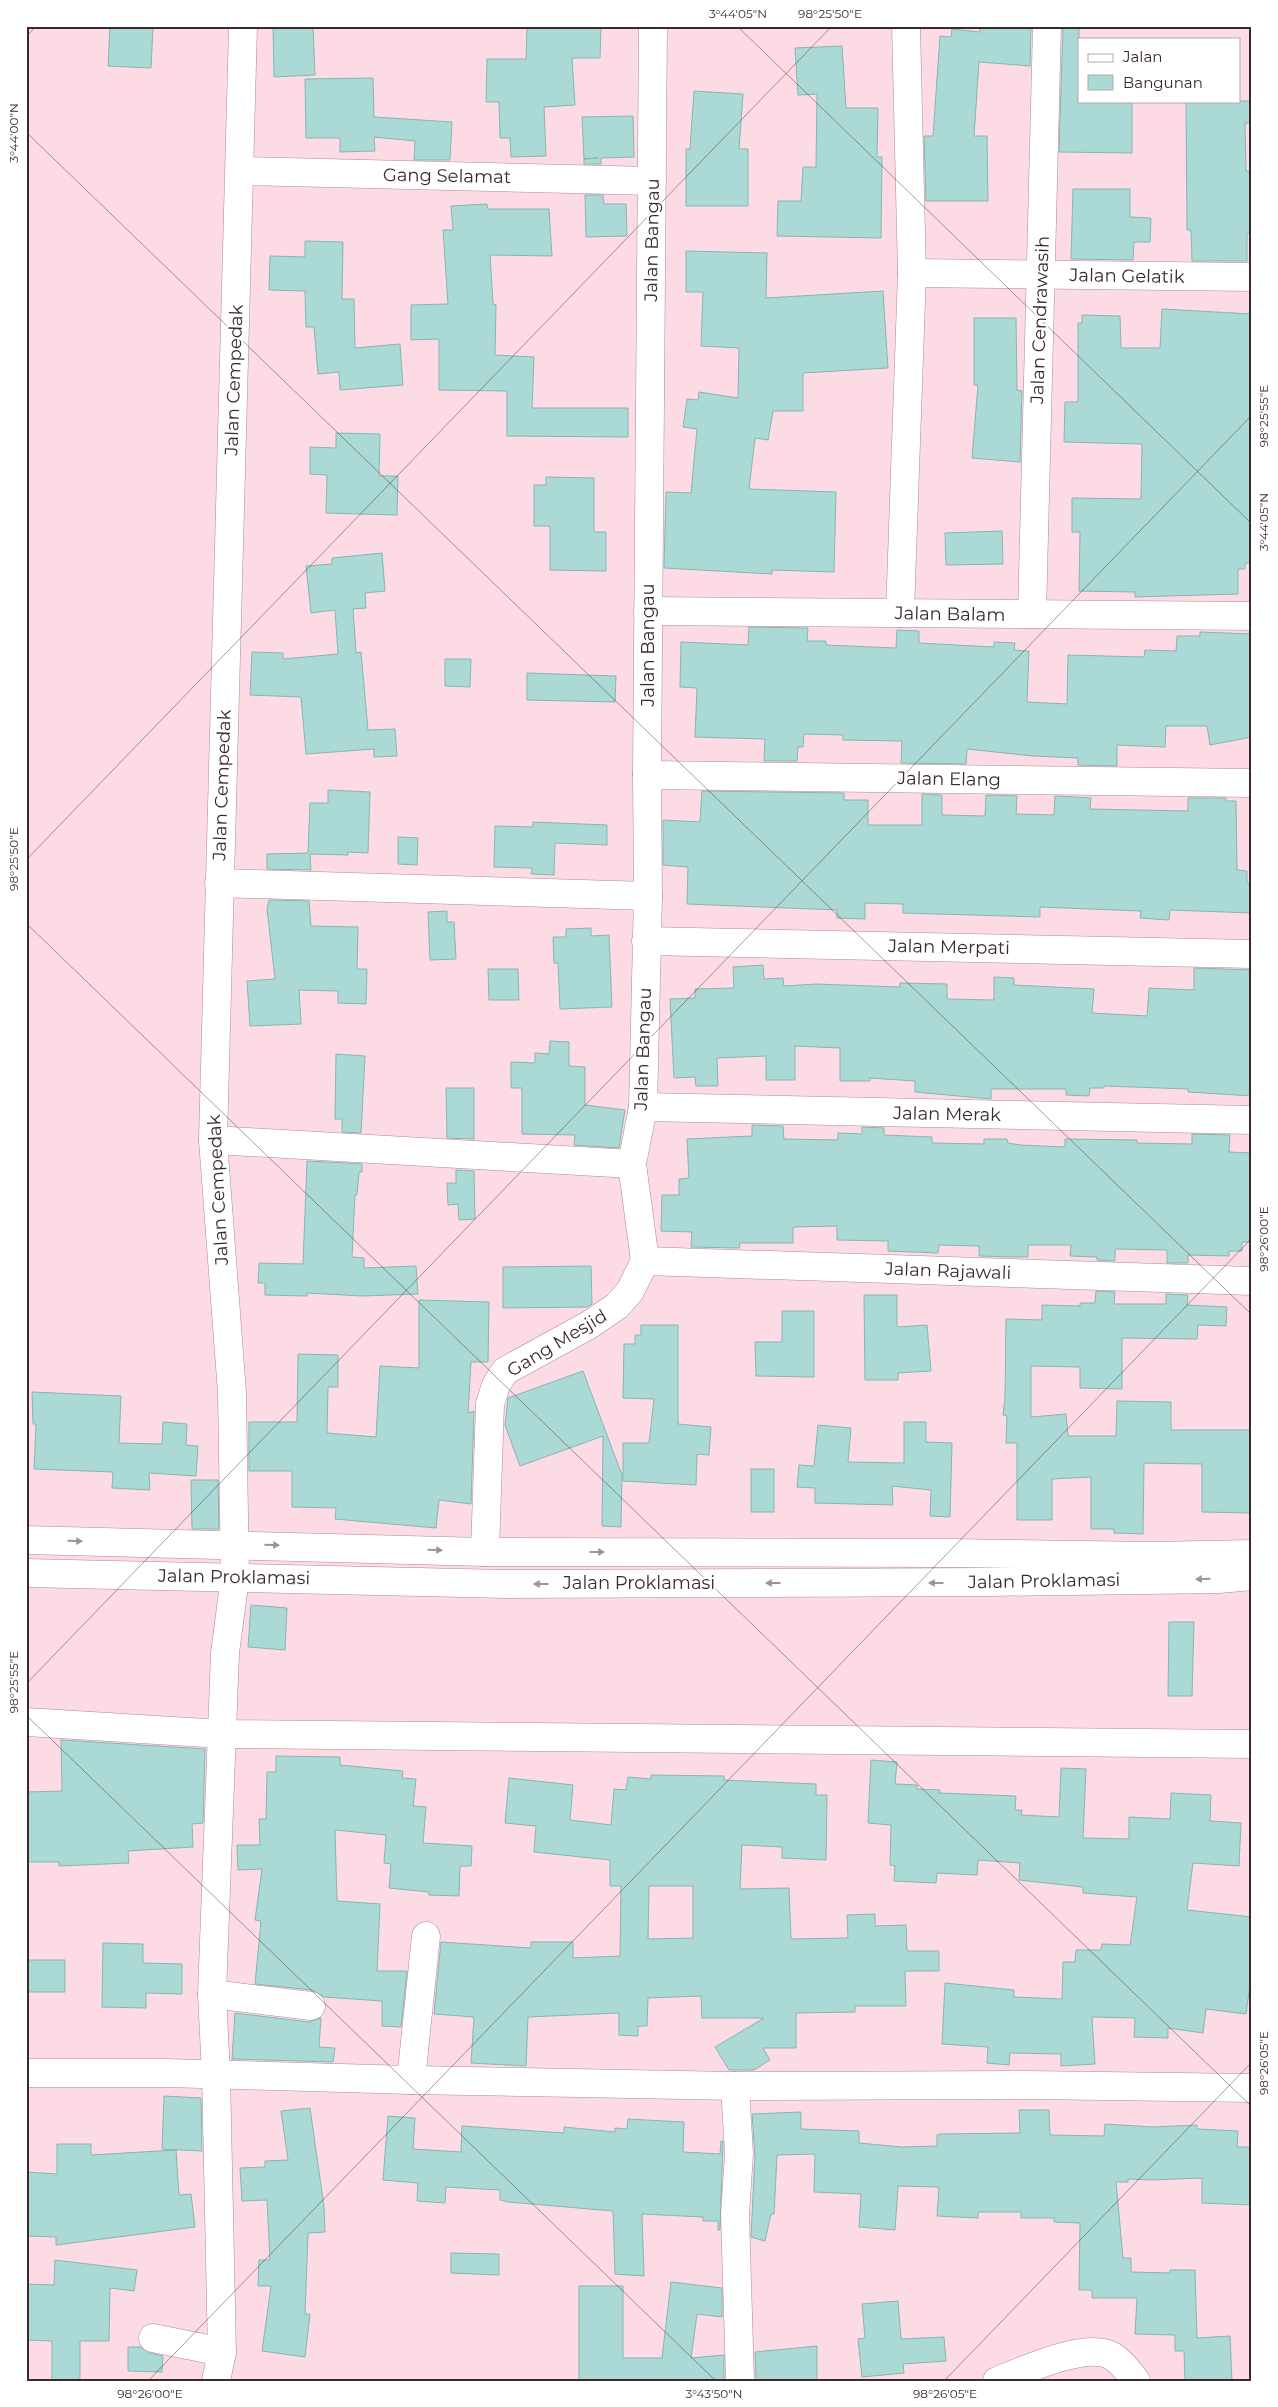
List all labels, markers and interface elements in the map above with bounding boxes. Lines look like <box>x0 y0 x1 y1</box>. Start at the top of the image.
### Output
text: 3°44'05"N <box>709 6 767 21</box>
text: 98°25'50"E <box>798 6 862 21</box>
legend <box>1078 38 1240 102</box>
text: Jalan <box>1122 47 1162 66</box>
text: Bangunan <box>1123 73 1203 92</box>
text: 3°44'00"N <box>6 103 21 163</box>
street label: Gang Selamat <box>383 164 511 188</box>
street label: Jalan Bangau <box>640 178 664 303</box>
street label: Jalan Cendrawasih <box>1026 235 1054 406</box>
street label: Jalan Gelatik <box>1068 264 1185 288</box>
street label: Jalan Cempedak <box>220 304 248 457</box>
text: 98°25'55"E <box>1256 385 1271 447</box>
text: 3°44'05"N <box>1256 493 1271 551</box>
street label: Jalan Bangau <box>637 583 659 708</box>
street label: Jalan Balam <box>893 602 1006 626</box>
street label: Jalan Cempedak <box>208 709 236 862</box>
street label: Jalan Elang <box>896 767 1001 791</box>
text: 98°25'50"E <box>6 827 21 891</box>
street label: Jalan Merpati <box>887 935 1010 959</box>
street label: Jalan Bangau <box>630 987 656 1112</box>
street label: Jalan Merak <box>892 1102 1001 1126</box>
street label: Jalan Cempedak <box>203 1114 233 1267</box>
text: 98°26'00"E <box>1256 1206 1271 1272</box>
street label: Jalan Rajawali <box>883 1258 1012 1284</box>
street label: Gang Mesjid <box>503 1305 611 1381</box>
one-way arrow <box>67 1537 83 1545</box>
one-way arrow <box>265 1541 281 1549</box>
one-way arrow <box>427 1546 443 1554</box>
one-way arrow <box>590 1548 606 1556</box>
street label: Jalan Proklamasi <box>157 1565 310 1589</box>
street label: Jalan Proklamasi <box>967 1569 1120 1593</box>
street label: Jalan Proklamasi <box>562 1572 715 1594</box>
one-way arrow <box>1195 1575 1211 1583</box>
one-way arrow <box>765 1579 781 1587</box>
one-way arrow <box>927 1579 943 1587</box>
one-way arrow <box>532 1580 548 1588</box>
text: 98°25'55"E <box>6 1651 21 1713</box>
text: 98°26'05"E <box>1256 2031 1271 2095</box>
text: 98°26'00"E <box>117 2386 183 2401</box>
text: 3°43'50"N <box>685 2386 743 2401</box>
text: 98°26'05"E <box>913 2386 977 2401</box>

